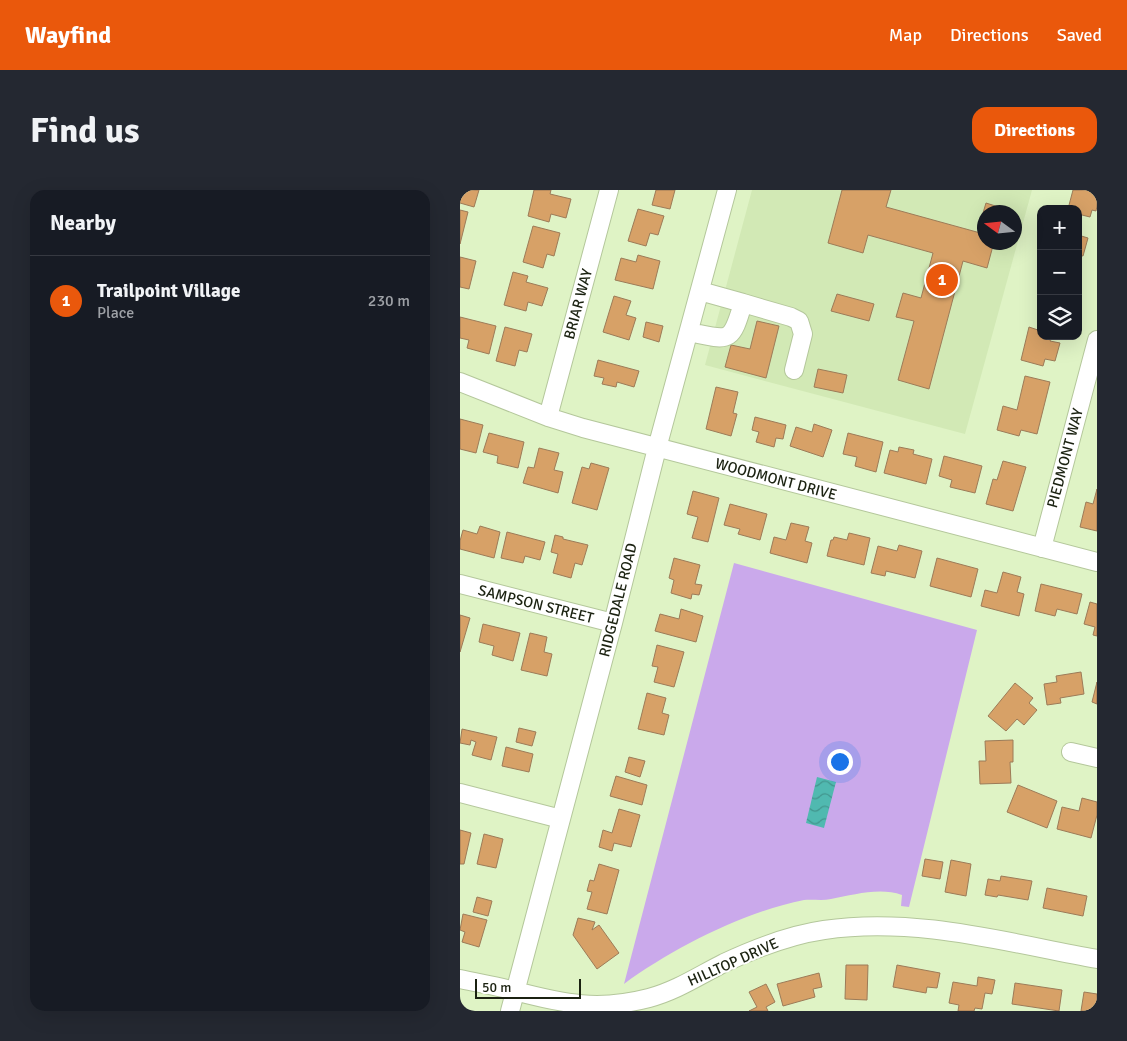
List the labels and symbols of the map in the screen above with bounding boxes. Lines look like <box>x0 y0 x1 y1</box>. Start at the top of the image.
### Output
north arrow <box>977 205 1022 250</box>
pin: 1 <box>926 261 958 299</box>
street label: BRIAR WAY <box>560 266 596 341</box>
street label: PIEDMONT WAY <box>1043 406 1087 510</box>
street label: WOODMONT DRIVE <box>713 454 839 504</box>
street label: RIDGEDALE ROAD <box>595 541 641 659</box>
street label: SAMPSON STREET <box>476 581 596 627</box>
your location <box>827 749 853 775</box>
street label: HILLTOP DRIVE <box>685 934 781 990</box>
scale bar <box>475 976 581 999</box>

